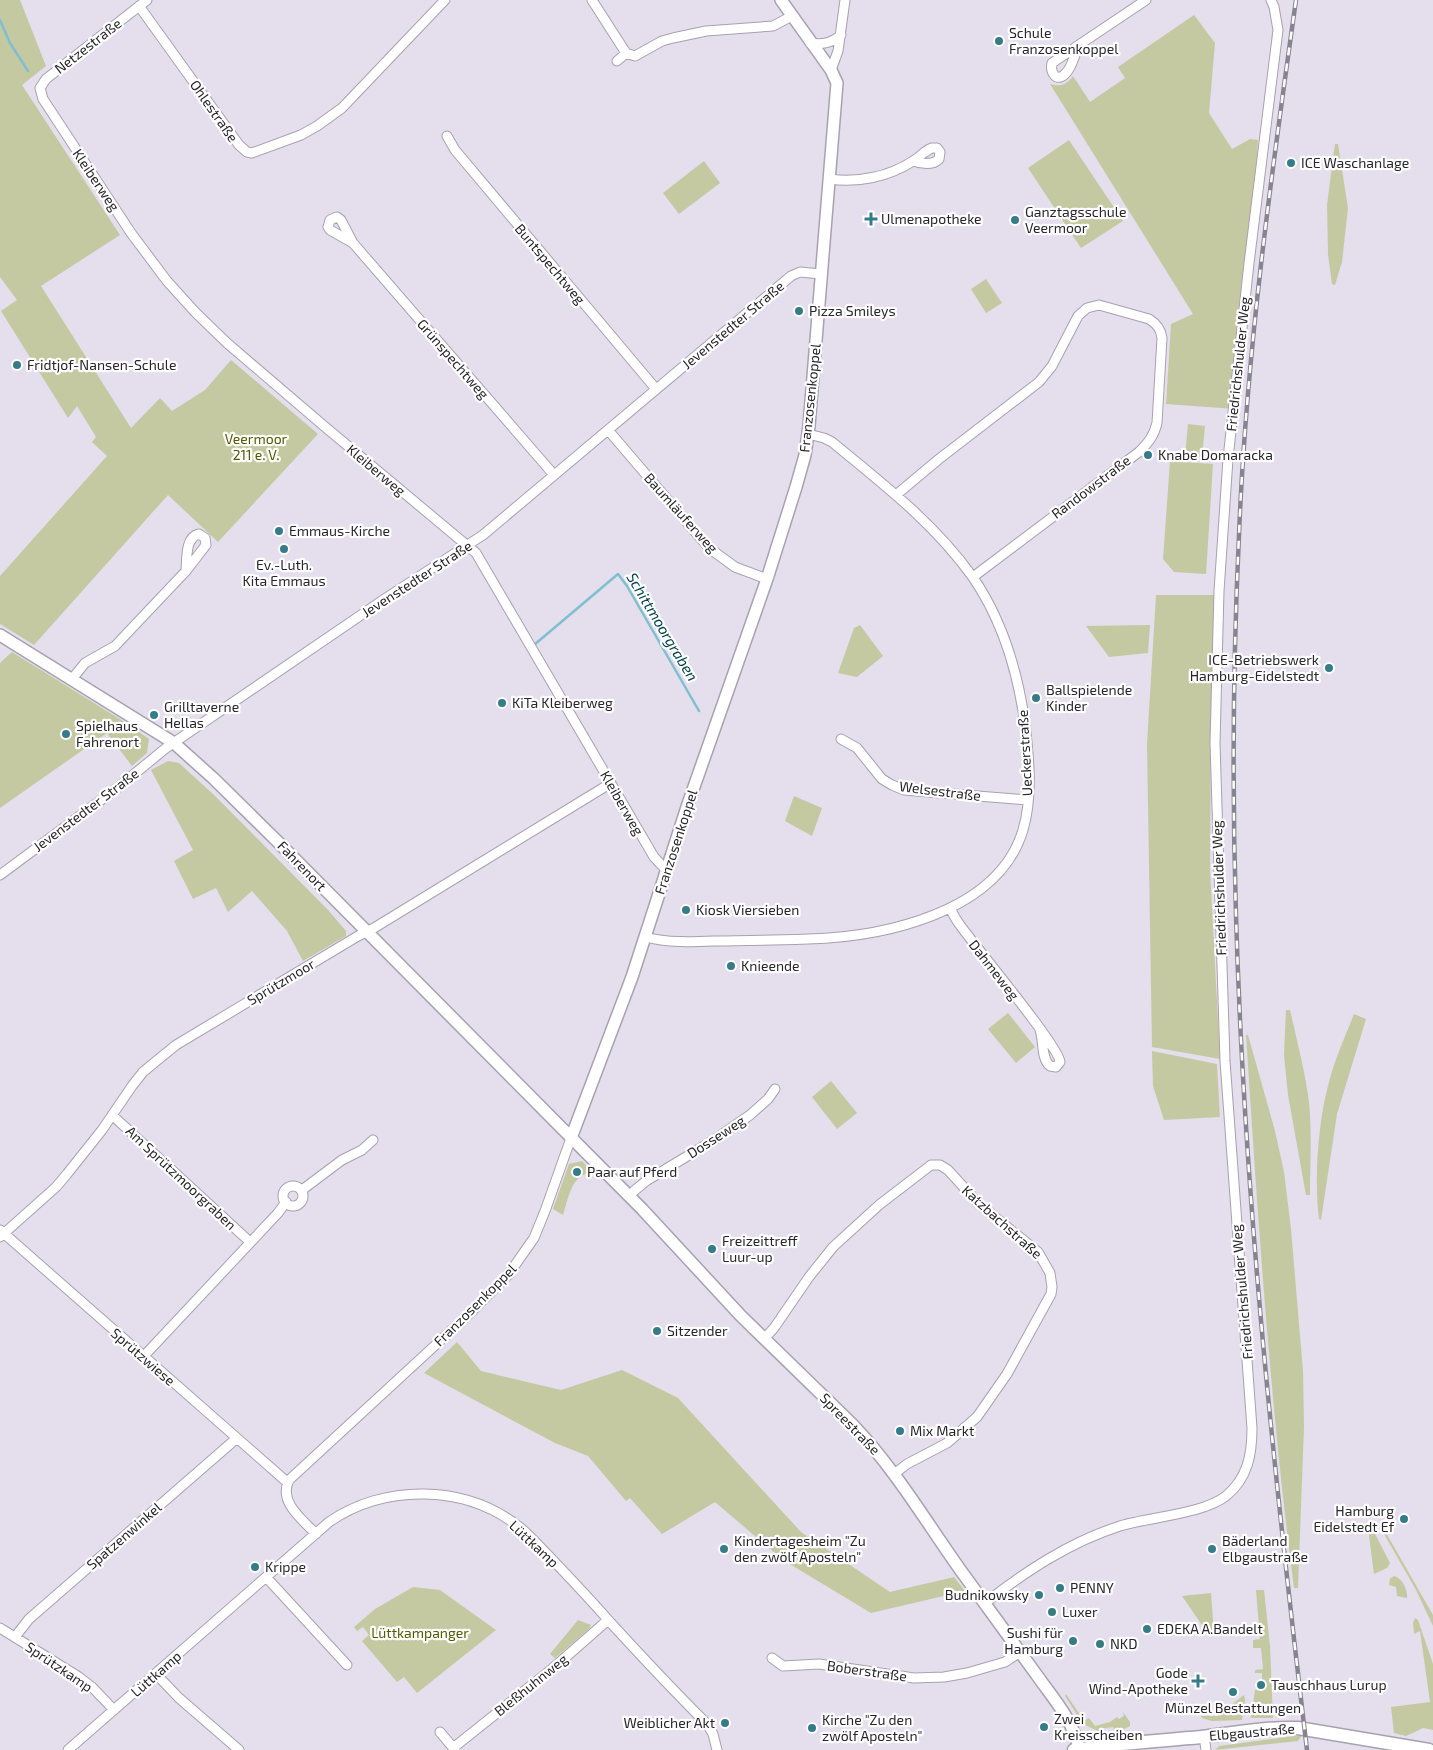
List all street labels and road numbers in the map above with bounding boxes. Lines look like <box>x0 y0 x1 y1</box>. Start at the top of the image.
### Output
street label: Netzestraße <box>51 14 124 77</box>
street label: Ohlestraße <box>187 76 242 145</box>
street label: Kleiberweg <box>69 145 124 214</box>
street label: Buntspechtweg <box>512 220 589 308</box>
street label: Jevenstedter Straße <box>678 277 787 372</box>
street label: Friedrichshulder Weg <box>1222 295 1253 432</box>
street label: Grünspechtweg <box>414 315 493 402</box>
street label: Franzosenkoppel <box>795 342 824 453</box>
street label: Kleiberweg <box>344 440 409 499</box>
street label: Randowstraße <box>1048 451 1134 522</box>
street label: Baumläuferweg <box>641 469 722 556</box>
street label: Jevenstedter Straße <box>358 537 475 621</box>
street label: Ueckerstraße <box>1014 709 1035 797</box>
street label: Jevenstedter Straße <box>30 764 142 855</box>
street label: Kleiberweg <box>597 768 648 838</box>
street label: Welsestraße <box>898 777 982 804</box>
street label: Franzosenkoppel <box>651 786 701 896</box>
street label: Friedrichshulder Weg <box>1208 820 1229 956</box>
street label: Fahrenort <box>274 837 330 894</box>
street label: Dahmeweg <box>966 936 1023 1003</box>
street label: Sprützmoor <box>244 955 318 1008</box>
street label: Dosseweg <box>683 1111 748 1162</box>
street label: Am Sprützmoorgraben <box>123 1122 240 1233</box>
street label: Katzbachstraße <box>959 1181 1046 1262</box>
street label: Friedrichshulder Weg <box>1227 1224 1256 1360</box>
street label: Franzosenkoppel <box>430 1259 520 1349</box>
street label: Sprützwiese <box>108 1324 179 1389</box>
street label: Spreestraße <box>817 1389 884 1458</box>
street label: Spatzenwinkel <box>83 1498 165 1573</box>
street label: Lüttkamp <box>506 1517 562 1571</box>
street label: Sprützkamp <box>23 1638 96 1695</box>
street label: Lüttkamp <box>127 1647 184 1700</box>
street label: Bleßhuhnweg <box>491 1650 571 1719</box>
street label: Boberstraße <box>826 1656 908 1685</box>
street label: Elbgaustraße <box>1208 1719 1296 1744</box>

